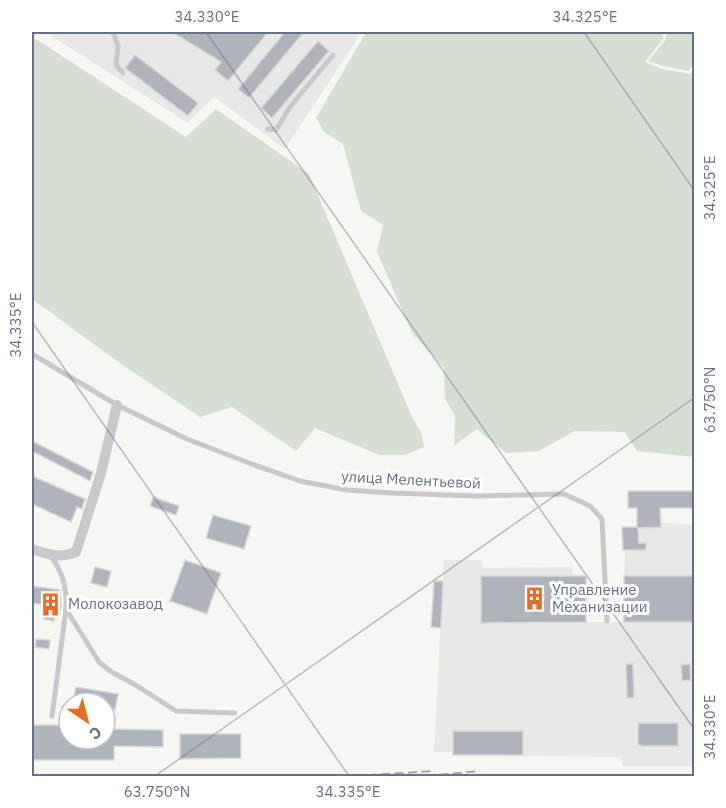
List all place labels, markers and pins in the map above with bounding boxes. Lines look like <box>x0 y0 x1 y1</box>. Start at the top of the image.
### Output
place label: Управление Механизации <box>552 580 648 616</box>
building icon: Управление Механизации <box>521 586 547 612</box>
building icon: Молокозавод <box>37 591 63 617</box>
place label: Молокозавод <box>68 594 163 613</box>

